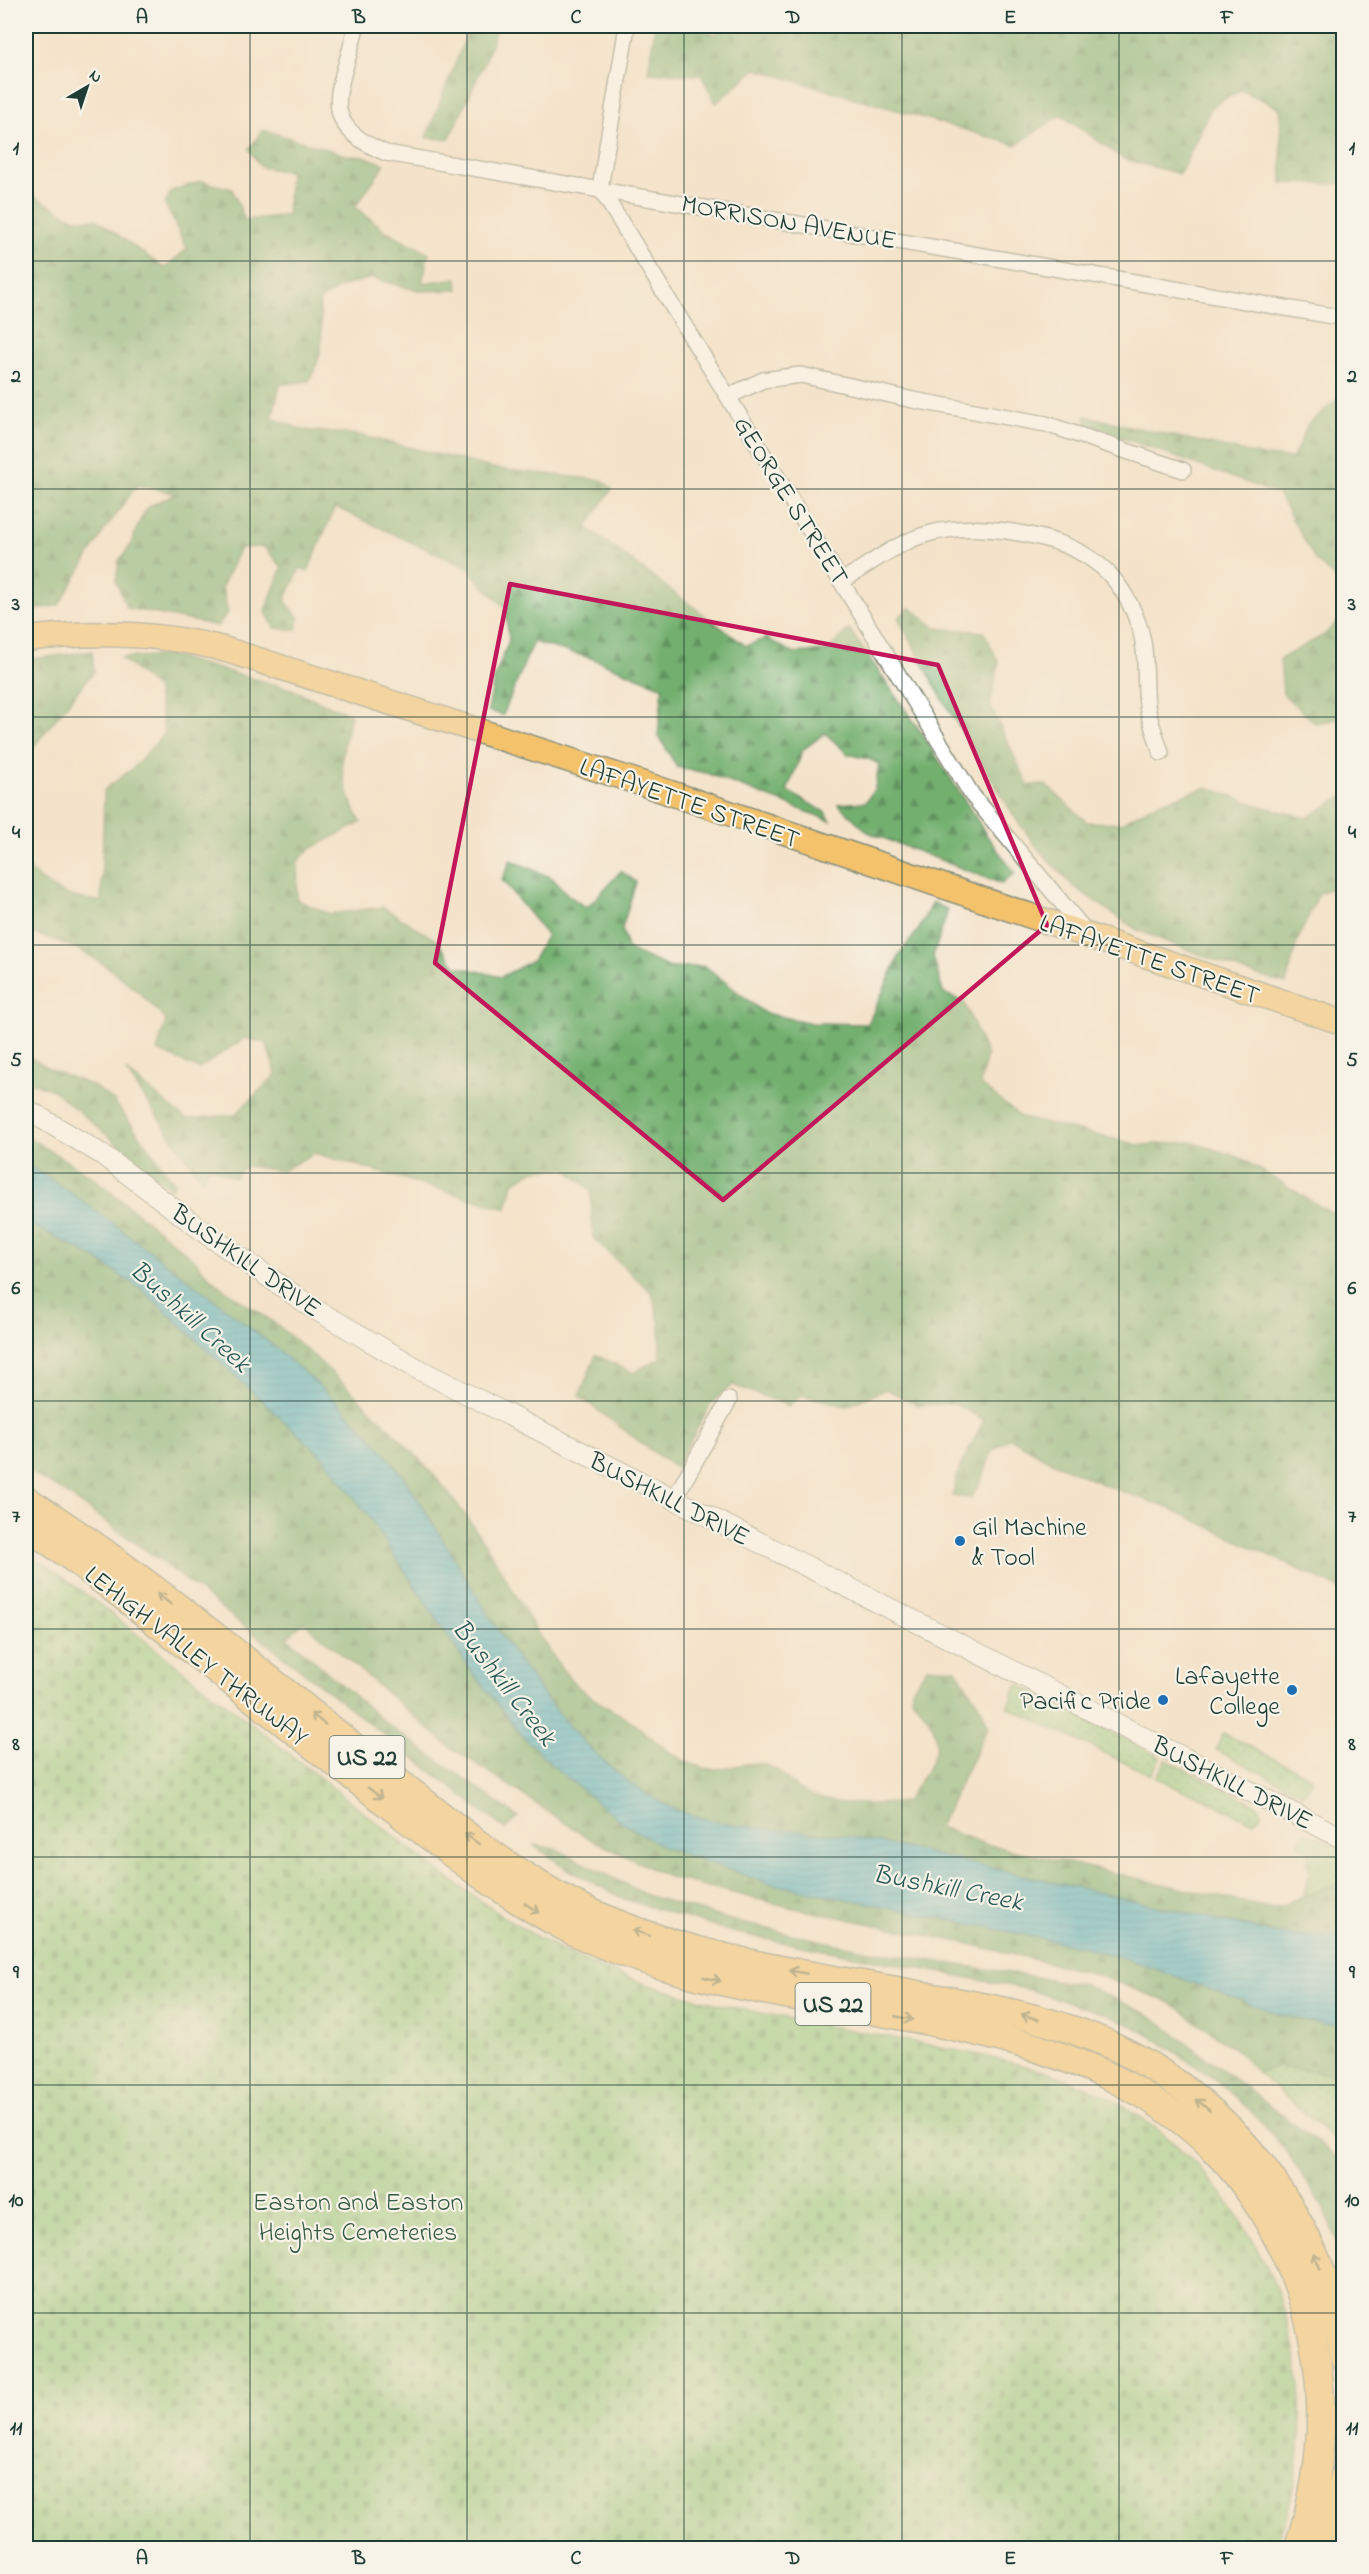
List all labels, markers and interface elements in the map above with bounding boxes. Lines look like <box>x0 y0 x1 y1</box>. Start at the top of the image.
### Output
text: A <box>136 4 148 33</box>
text: B <box>351 4 366 33</box>
text: C <box>571 4 582 33</box>
text: D <box>785 4 800 33</box>
text: E <box>1004 4 1016 33</box>
text: F <box>1220 4 1234 33</box>
north arrow <box>57 57 117 117</box>
text: N <box>83 64 107 90</box>
text: 1 <box>13 135 20 164</box>
text: 1 <box>1349 135 1356 164</box>
street label: MORRISON AVENUE <box>678 186 899 262</box>
text: 2 <box>10 363 21 392</box>
text: 2 <box>1346 363 1357 392</box>
street label: GEORGE STREET <box>722 410 857 594</box>
text: 3 <box>11 591 20 620</box>
text: 3 <box>1347 591 1356 620</box>
street label: LAFAYETTE STREET <box>574 749 804 860</box>
text: 4 <box>12 819 21 848</box>
text: 4 <box>1348 819 1357 848</box>
street label: LAFAYETTE STREET <box>1034 905 1264 1016</box>
text: 5 <box>10 1047 22 1076</box>
text: 5 <box>1346 1047 1358 1076</box>
street label: BUSHKILL DRIVE <box>161 1196 328 1329</box>
water label: Bushkill Creek <box>120 1253 260 1384</box>
text: 6 <box>12 1275 21 1304</box>
text: 6 <box>1348 1275 1357 1304</box>
street label: BUSHKILL DRIVE <box>581 1443 756 1558</box>
text: 7 <box>12 1503 21 1532</box>
text: 7 <box>1348 1503 1357 1532</box>
place label: Gil Machine & Tool <box>972 1510 1087 1578</box>
marker: Gil Machine & Tool <box>953 1534 967 1548</box>
street label: LEHIGH VALLEY THRUWAY <box>75 1558 315 1757</box>
one-way arrow <box>157 1592 173 1605</box>
water label: Bushkill Creek <box>441 1612 566 1756</box>
place label: Lafayette College <box>1175 1659 1280 1727</box>
marker: Lafayette College <box>1285 1683 1299 1697</box>
place label: Pacific Pride <box>1020 1684 1151 1722</box>
marker: Pacific Pride <box>1156 1693 1170 1707</box>
one-way arrow <box>310 1713 326 1726</box>
street label: BUSHKILL DRIVE <box>1144 1727 1319 1842</box>
text: 8 <box>11 1731 20 1760</box>
text: 8 <box>1347 1731 1356 1760</box>
road number: US 22 <box>330 1736 404 1778</box>
one-way arrow <box>366 1787 382 1800</box>
one-way arrow <box>464 1833 480 1845</box>
water label: Bushkill Creek <box>869 1856 1027 1923</box>
one-way arrow <box>523 1903 540 1915</box>
one-way arrow <box>632 1927 651 1938</box>
text: 9 <box>12 1959 20 1988</box>
text: 9 <box>1348 1959 1356 1988</box>
one-way arrow <box>789 1966 808 1977</box>
one-way arrow <box>703 1974 722 1986</box>
road number: US 22 <box>796 1983 870 2025</box>
one-way arrow <box>1021 2011 1040 2023</box>
one-way arrow <box>893 2013 913 2024</box>
one-way arrow <box>1196 2098 1211 2112</box>
park label: Easton and Easton Heights Cemeteries <box>253 2185 463 2253</box>
text: 10 <box>9 2187 24 2216</box>
text: 10 <box>1345 2187 1360 2216</box>
one-way arrow <box>1311 2252 1322 2270</box>
text: 11 <box>10 2415 23 2444</box>
text: 11 <box>1346 2415 1359 2444</box>
text: A <box>136 2545 148 2574</box>
text: B <box>351 2545 366 2574</box>
text: C <box>571 2545 582 2574</box>
text: D <box>785 2545 800 2574</box>
text: E <box>1004 2545 1016 2574</box>
text: F <box>1220 2545 1234 2574</box>

